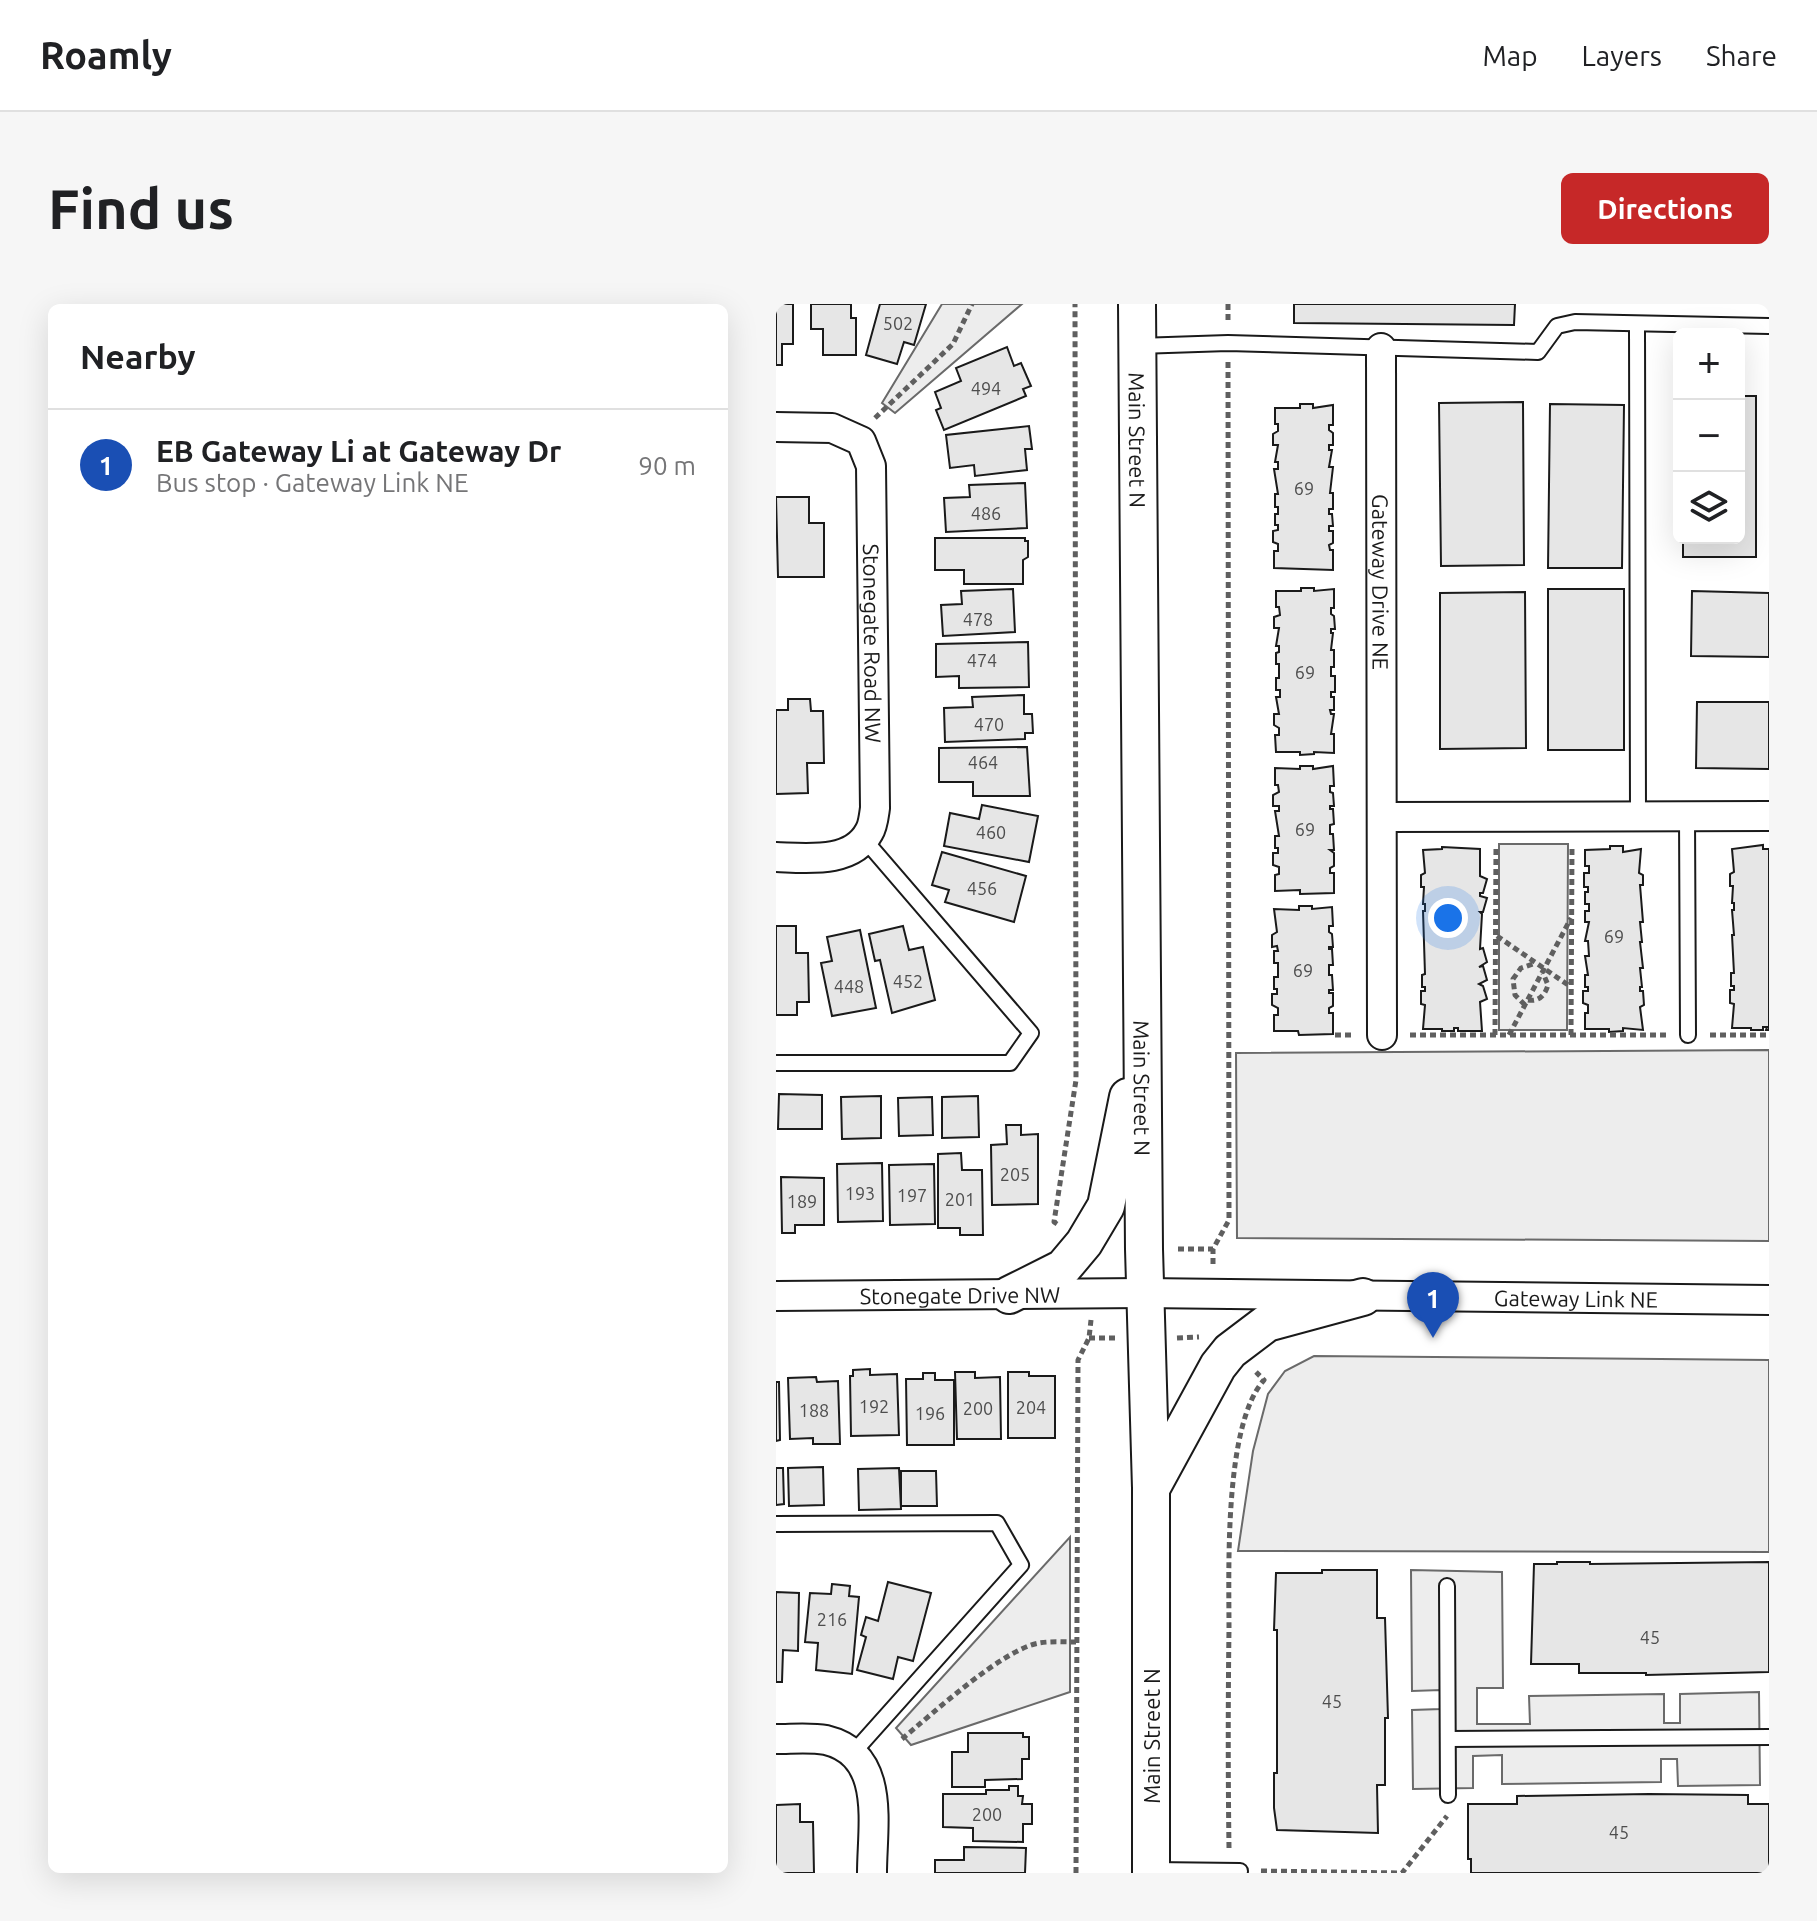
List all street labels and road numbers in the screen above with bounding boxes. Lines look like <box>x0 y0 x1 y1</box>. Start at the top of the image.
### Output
street label: Main Street N <box>1125 372 1151 508</box>
street label: Gateway Drive NE <box>1369 494 1394 670</box>
street label: Stonegate Road NW <box>859 543 887 743</box>
street label: Main Street N <box>1130 1020 1156 1156</box>
street label: Stonegate Drive NW <box>860 1281 1060 1308</box>
street label: Gateway Link NE <box>1494 1284 1658 1311</box>
street label: Main Street N <box>1139 1668 1164 1804</box>

